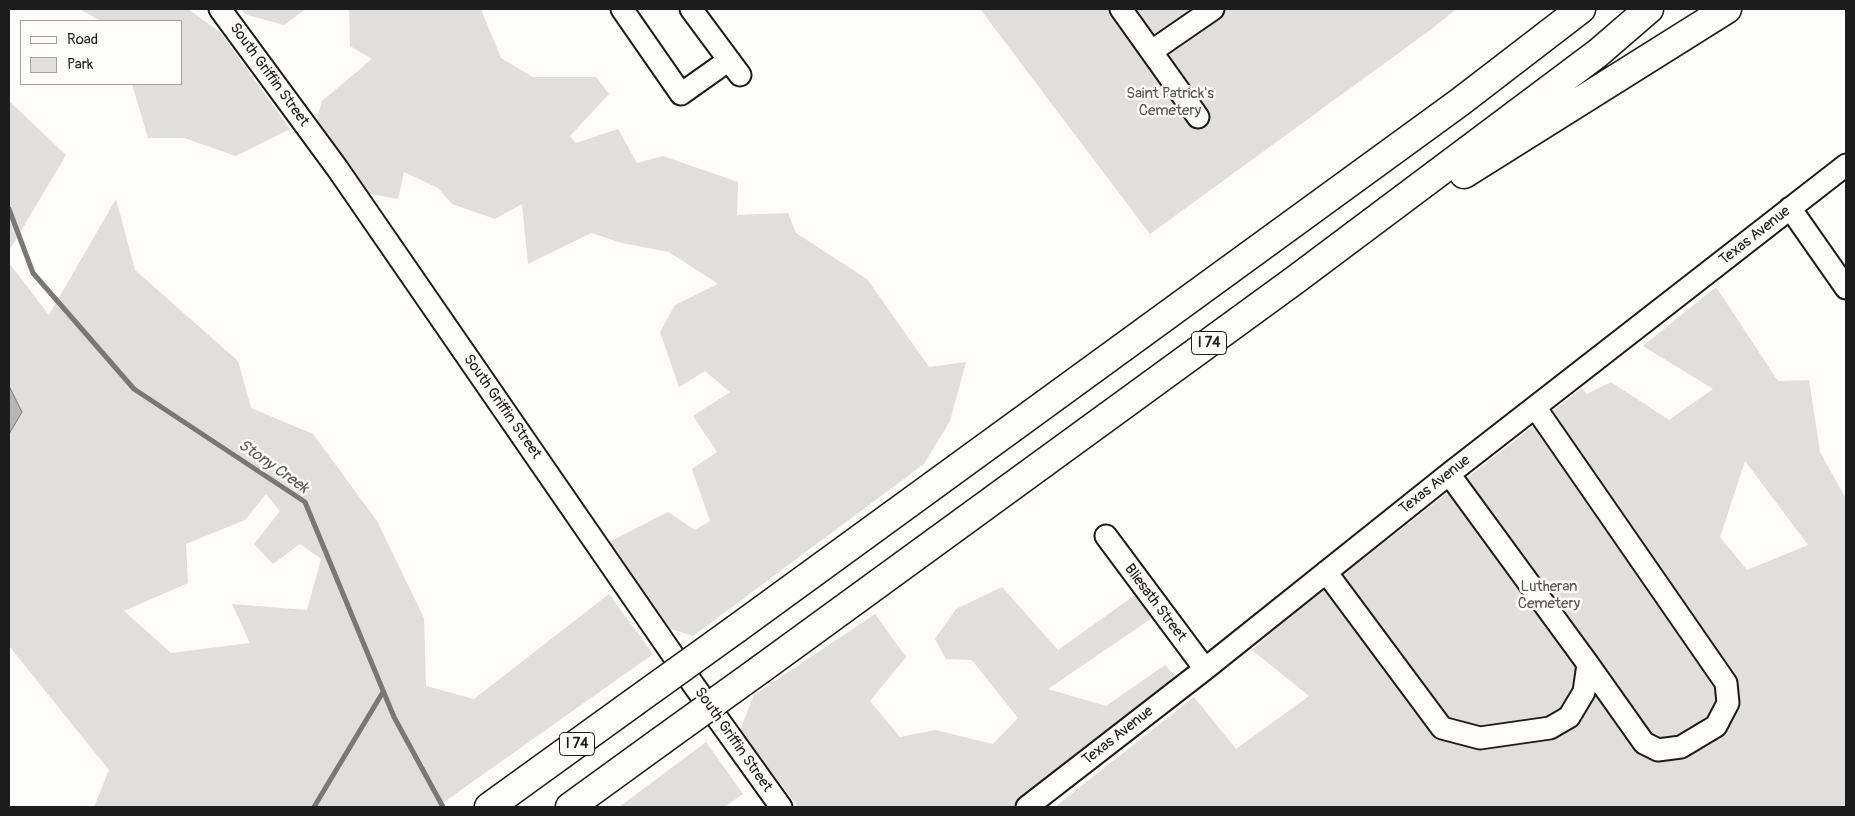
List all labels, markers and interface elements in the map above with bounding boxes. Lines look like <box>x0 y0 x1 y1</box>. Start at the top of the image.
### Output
legend <box>20 20 182 85</box>
street label: South Griffin Street <box>225 20 313 130</box>
text: Road <box>67 30 98 49</box>
text: Park <box>67 55 93 74</box>
park label: Saint Patrick's Cemetery <box>1126 85 1214 120</box>
street label: Texas Avenue <box>1716 203 1794 269</box>
road number: I 74 <box>1192 332 1226 354</box>
street label: South Griffin Street <box>459 351 545 463</box>
water label: Stony Creek <box>234 436 312 498</box>
street label: Texas Avenue <box>1396 452 1474 518</box>
street label: Bliesath Street <box>1120 561 1190 645</box>
park label: Lutheran Cemetery <box>1518 578 1580 613</box>
street label: South Griffin Street <box>690 684 776 796</box>
street label: Texas Avenue <box>1079 703 1157 769</box>
road number: I 74 <box>560 732 594 756</box>

